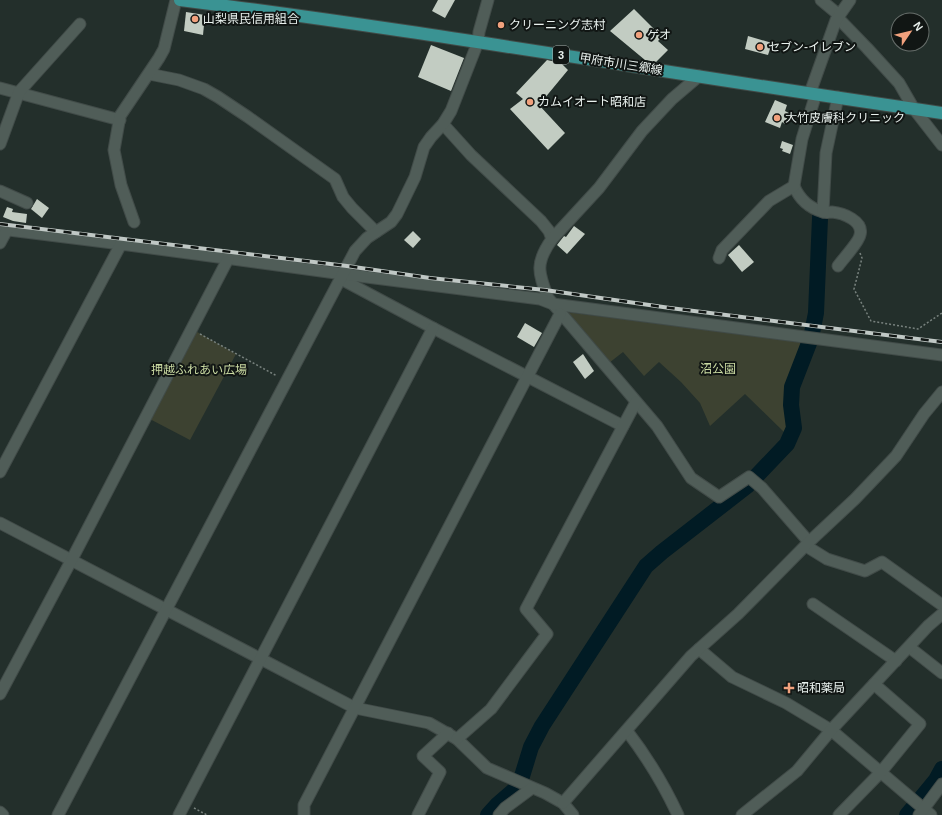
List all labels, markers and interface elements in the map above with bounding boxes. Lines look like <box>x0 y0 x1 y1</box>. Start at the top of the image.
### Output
place label: 山梨県民信用組合 <box>203 12 299 26</box>
north arrow <box>890 12 930 52</box>
marker: 山梨県民信用組合 <box>190 14 200 24</box>
place label: クリーニング志村 <box>509 18 606 32</box>
marker: クリーニング志村 <box>496 20 506 30</box>
text: N <box>911 20 925 33</box>
place label: ゲオ <box>647 28 671 42</box>
marker: ゲオ <box>634 30 644 40</box>
place label: セブン-イレブン <box>768 40 856 54</box>
marker: セブン-イレブン <box>755 42 765 52</box>
road number: 3 <box>553 46 569 64</box>
street label: 甲府市川三郷線 <box>578 51 664 77</box>
place label: カムイオート昭和店 <box>538 95 646 109</box>
marker: カムイオート昭和店 <box>525 97 535 107</box>
place label: 大竹皮膚科クリニック <box>785 111 905 125</box>
marker: 大竹皮膚科クリニック <box>772 113 782 123</box>
park label: 沼公園 <box>700 362 736 376</box>
park label: 押越ふれあい広場 <box>151 363 247 377</box>
place label: 昭和薬局 <box>797 681 845 695</box>
marker: 昭和薬局 <box>784 683 794 693</box>

